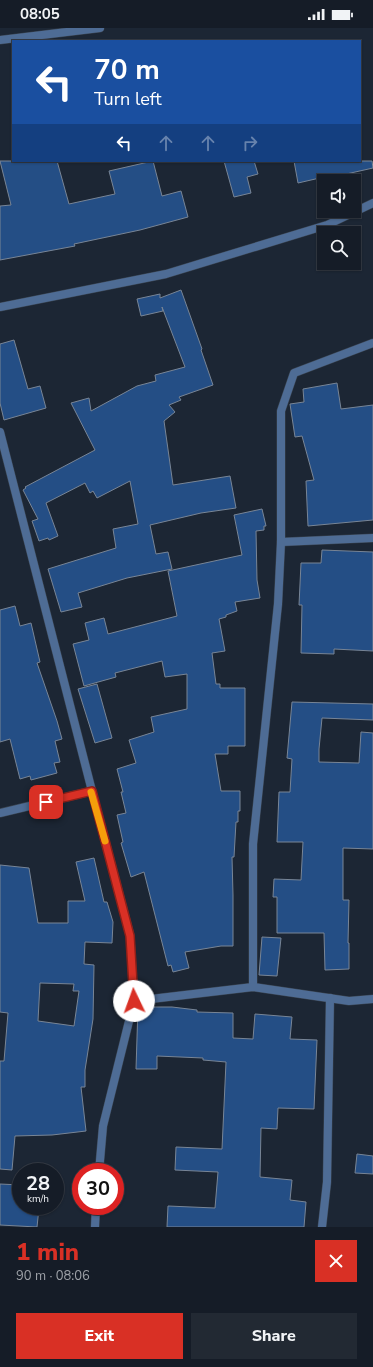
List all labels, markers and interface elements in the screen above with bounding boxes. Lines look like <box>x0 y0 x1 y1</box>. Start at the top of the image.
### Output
text: 08:05 <box>20 4 60 24</box>
text: 70 m <box>94 51 160 89</box>
icon: left <box>28 56 80 108</box>
text: Turn left <box>94 87 162 111</box>
icon: left <box>113 132 135 154</box>
icon: ahead <box>155 132 177 154</box>
icon: ahead <box>197 132 219 154</box>
icon: right <box>239 132 261 154</box>
map controls <box>317 174 361 270</box>
button: sound <box>317 174 361 218</box>
button: search <box>317 226 361 270</box>
pin <box>29 785 63 819</box>
icon: arrive <box>35 791 57 813</box>
position arrow <box>113 980 155 1022</box>
speed limit sign: 30 <box>72 1163 124 1215</box>
text: 28 <box>26 1170 50 1197</box>
text: km/h <box>27 1192 49 1206</box>
text: 1 min <box>16 1236 79 1268</box>
button: close <box>315 1240 357 1282</box>
text: 90 m · 08:06 <box>16 1267 90 1285</box>
button: Exit <box>16 1313 183 1359</box>
button: Share <box>191 1313 357 1359</box>

